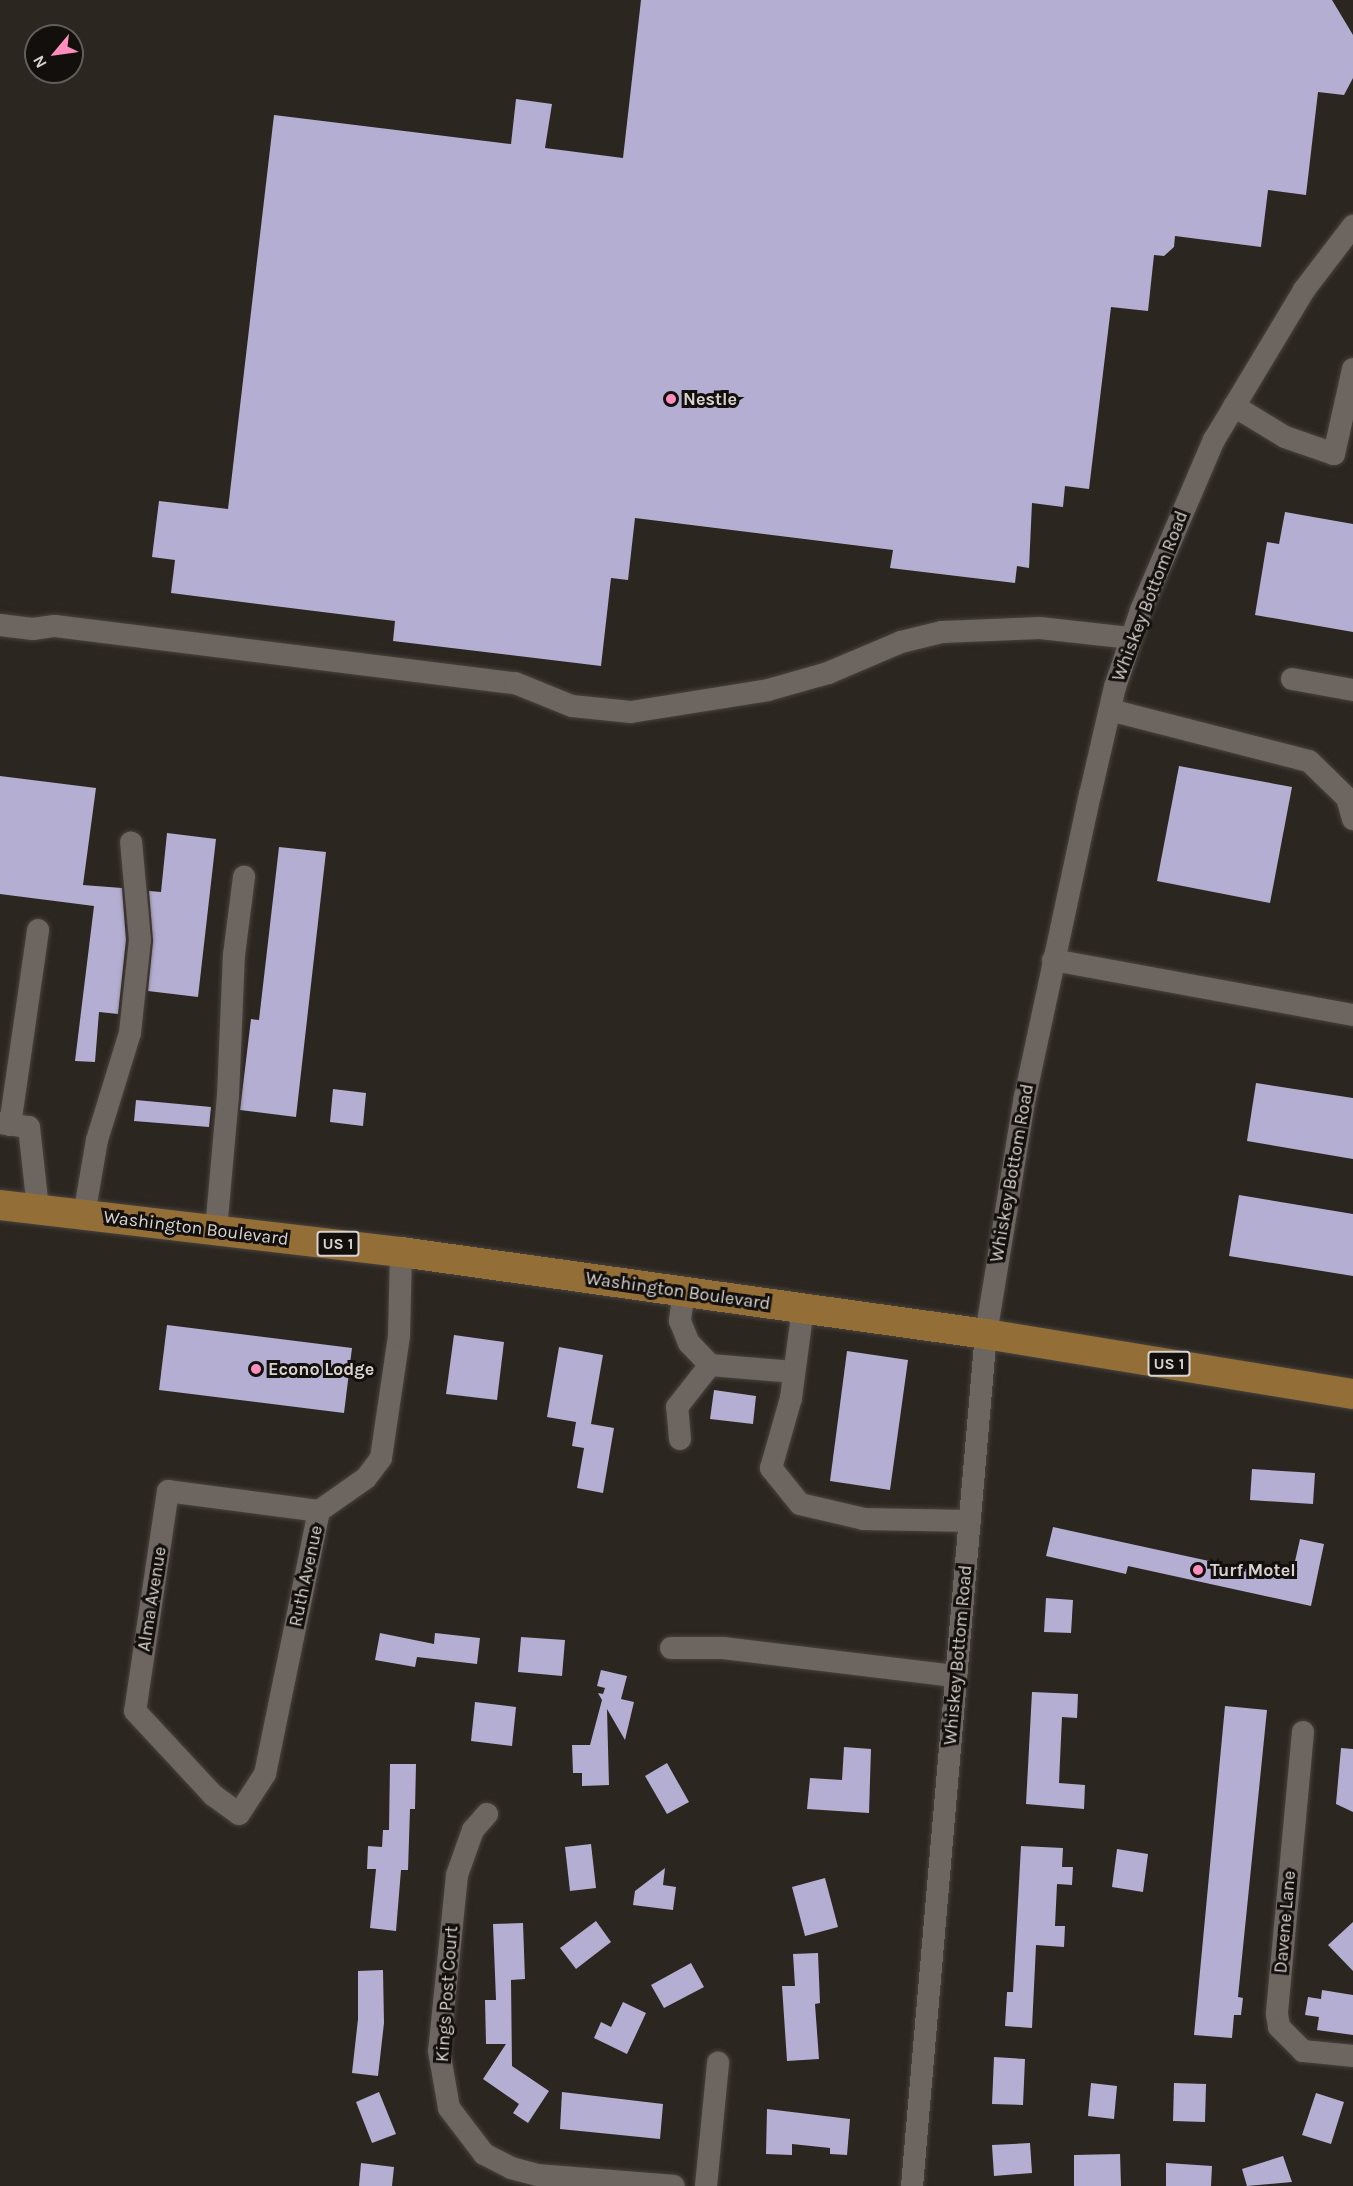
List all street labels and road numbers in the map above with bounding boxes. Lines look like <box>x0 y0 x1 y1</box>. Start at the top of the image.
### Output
street label: Whiskey Bottom Road <box>1108 508 1192 684</box>
street label: Whiskey Bottom Road <box>986 1082 1038 1264</box>
street label: Washington Boulevard <box>102 1206 290 1250</box>
road number: US 1 <box>316 1231 360 1257</box>
street label: Washington Boulevard <box>584 1267 772 1315</box>
road number: US 1 <box>1146 1351 1192 1377</box>
street label: Ruth Avenue <box>285 1523 327 1629</box>
street label: Alma Avenue <box>133 1545 171 1653</box>
street label: Whiskey Bottom Road <box>939 1564 977 1746</box>
street label: Davene Lane <box>1270 1870 1300 1974</box>
street label: Kings Post Court <box>431 1925 463 2063</box>

